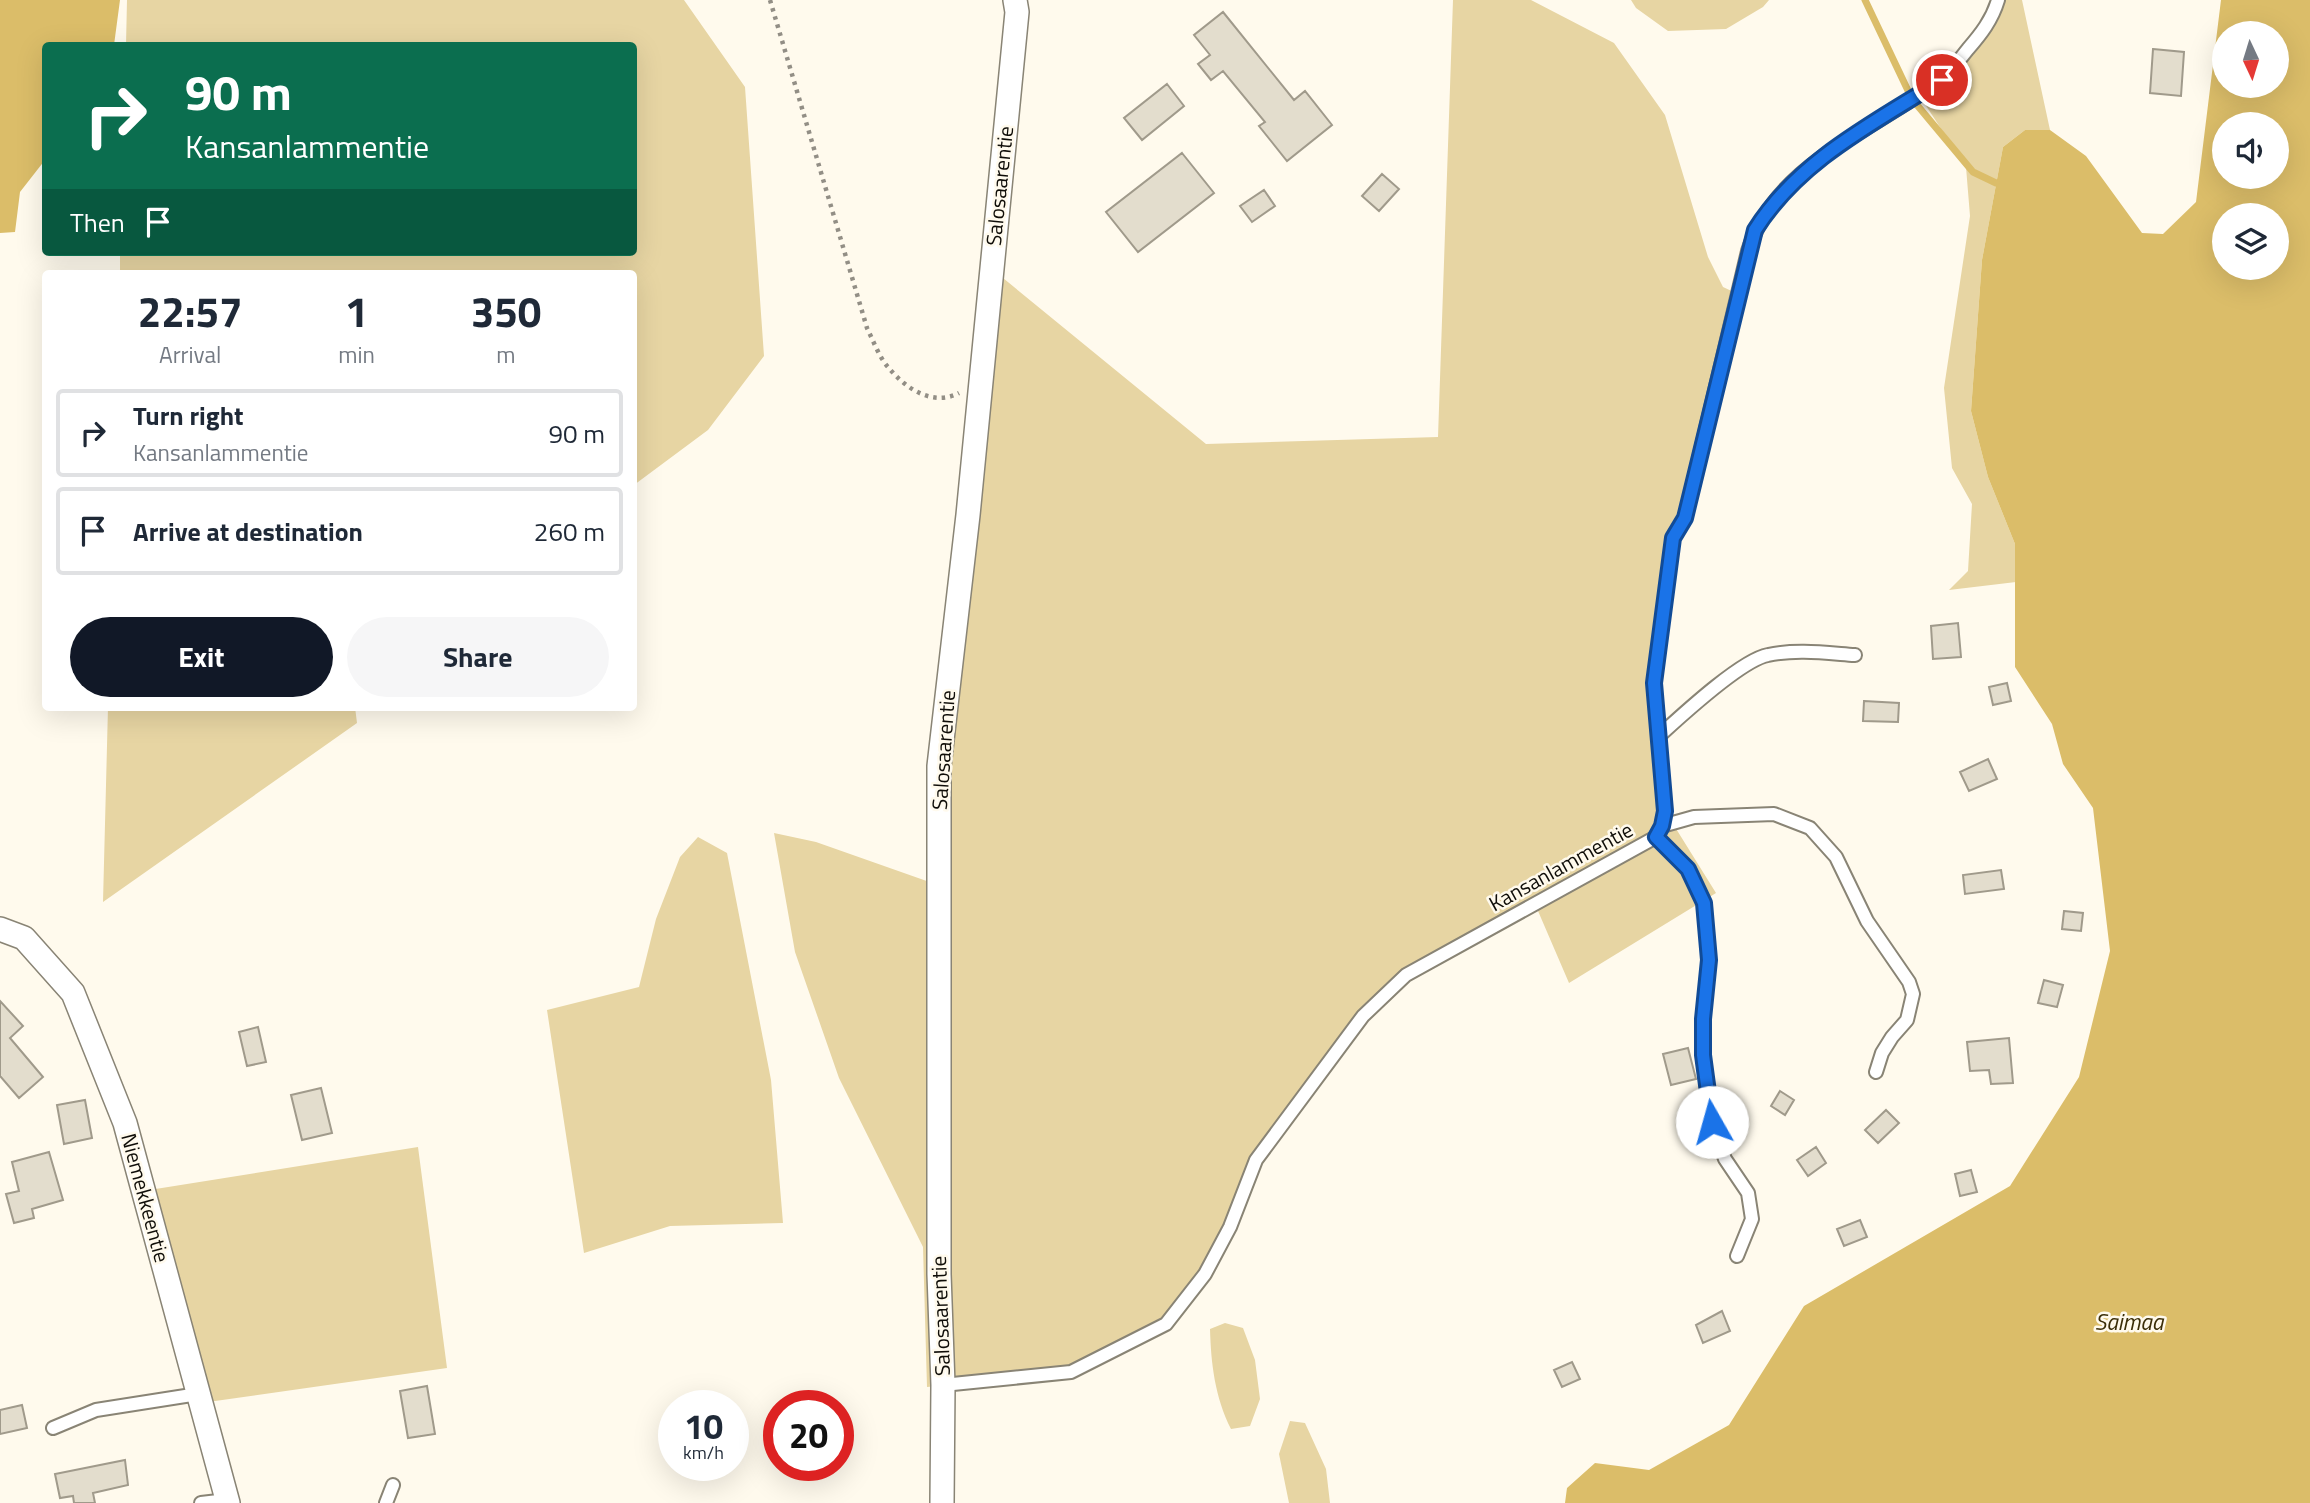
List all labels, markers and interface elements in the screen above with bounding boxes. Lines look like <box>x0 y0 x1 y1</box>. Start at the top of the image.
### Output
north arrow <box>2212 21 2289 98</box>
map controls <box>2212 21 2289 280</box>
pin <box>1912 50 1972 110</box>
text: 90 m <box>185 54 292 129</box>
icon: arrive <box>1923 61 1961 99</box>
icon: right <box>70 70 161 161</box>
button: sound <box>2212 112 2289 189</box>
text: Kansanlammentie <box>185 122 429 170</box>
street label: Salosaarentie <box>977 124 1021 247</box>
text: Then <box>70 203 125 242</box>
icon: arrive <box>139 203 177 241</box>
button: layers <box>2212 203 2289 280</box>
text: 22:57 <box>138 279 243 343</box>
text: 1 <box>345 279 368 343</box>
text: 350 <box>471 279 541 343</box>
text: Arrival <box>159 337 221 372</box>
text: min <box>338 337 375 372</box>
text: m <box>496 337 516 372</box>
text: Turn right <box>133 396 244 435</box>
icon: right <box>74 414 112 452</box>
text: 90 m <box>548 414 605 453</box>
text: Kansanlammentie <box>133 435 308 470</box>
icon: arrive <box>74 512 112 550</box>
text: Arrive at destination <box>133 512 363 551</box>
text: 260 m <box>534 512 605 551</box>
button: Exit <box>70 617 333 697</box>
button: Share <box>347 617 609 697</box>
street label: Salosaarentie <box>923 689 963 811</box>
street label: Kansanlammentie <box>1483 813 1638 919</box>
position arrow <box>1675 1085 1749 1159</box>
street label: Niemekkeentie <box>113 1130 179 1266</box>
street label: Salosaarentie <box>922 1255 958 1377</box>
water label: Saimaa <box>2095 1304 2165 1339</box>
speed limit sign: 20 <box>763 1390 854 1481</box>
text: 10 <box>684 1399 723 1453</box>
text: km/h <box>683 1439 724 1466</box>

